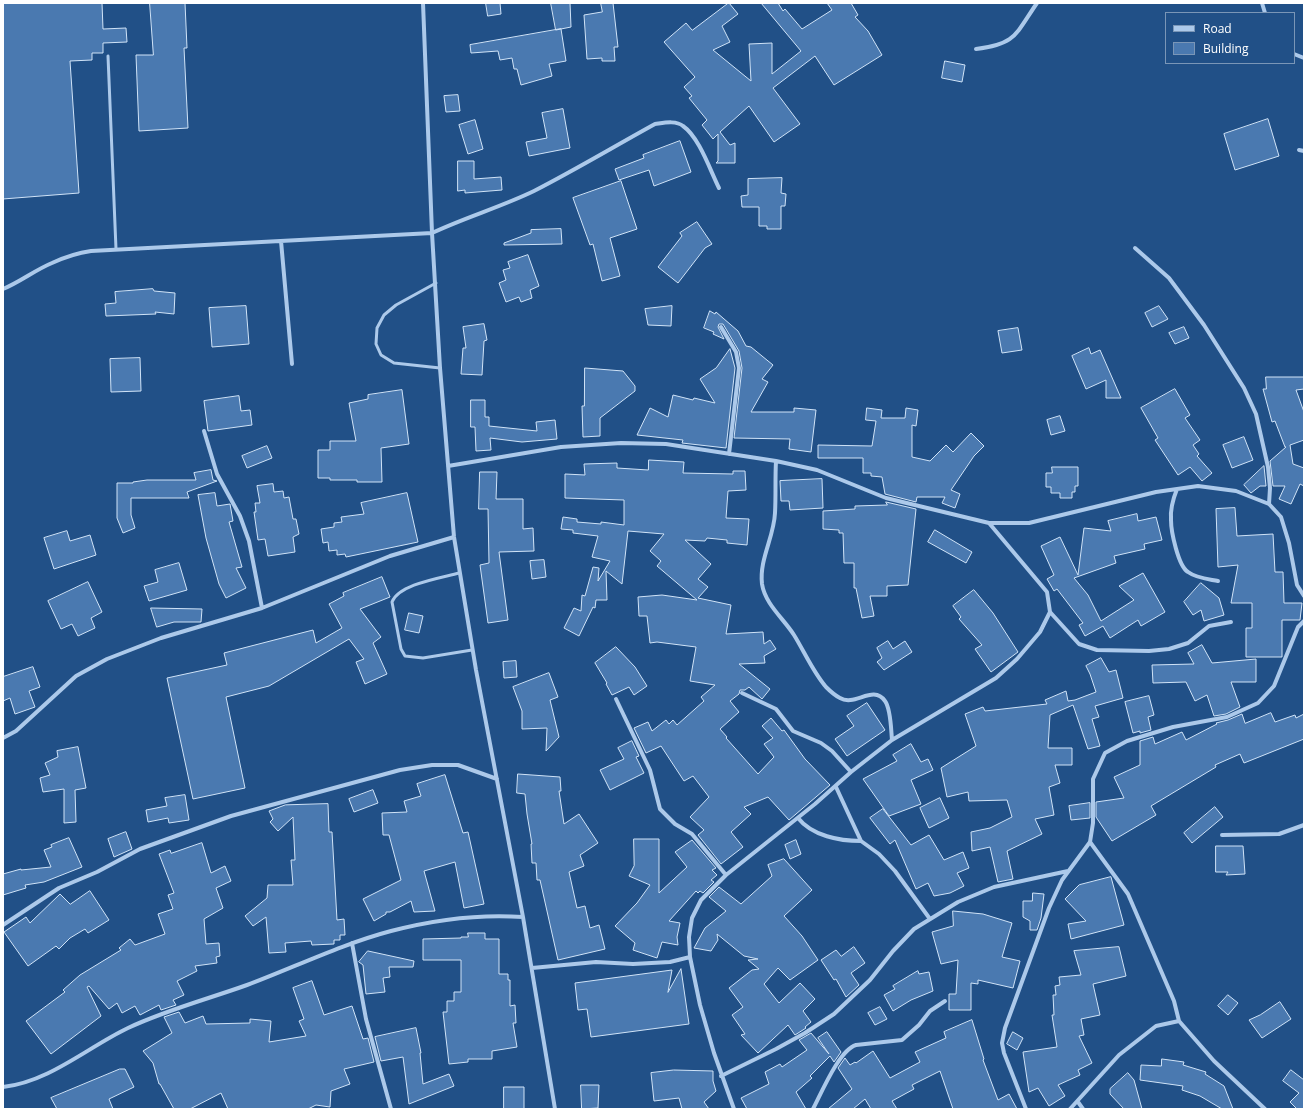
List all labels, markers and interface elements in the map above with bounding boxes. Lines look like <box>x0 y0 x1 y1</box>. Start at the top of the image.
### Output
legend <box>1165 12 1295 64</box>
text: Road <box>1203 20 1232 37</box>
text: Building <box>1203 40 1248 57</box>

